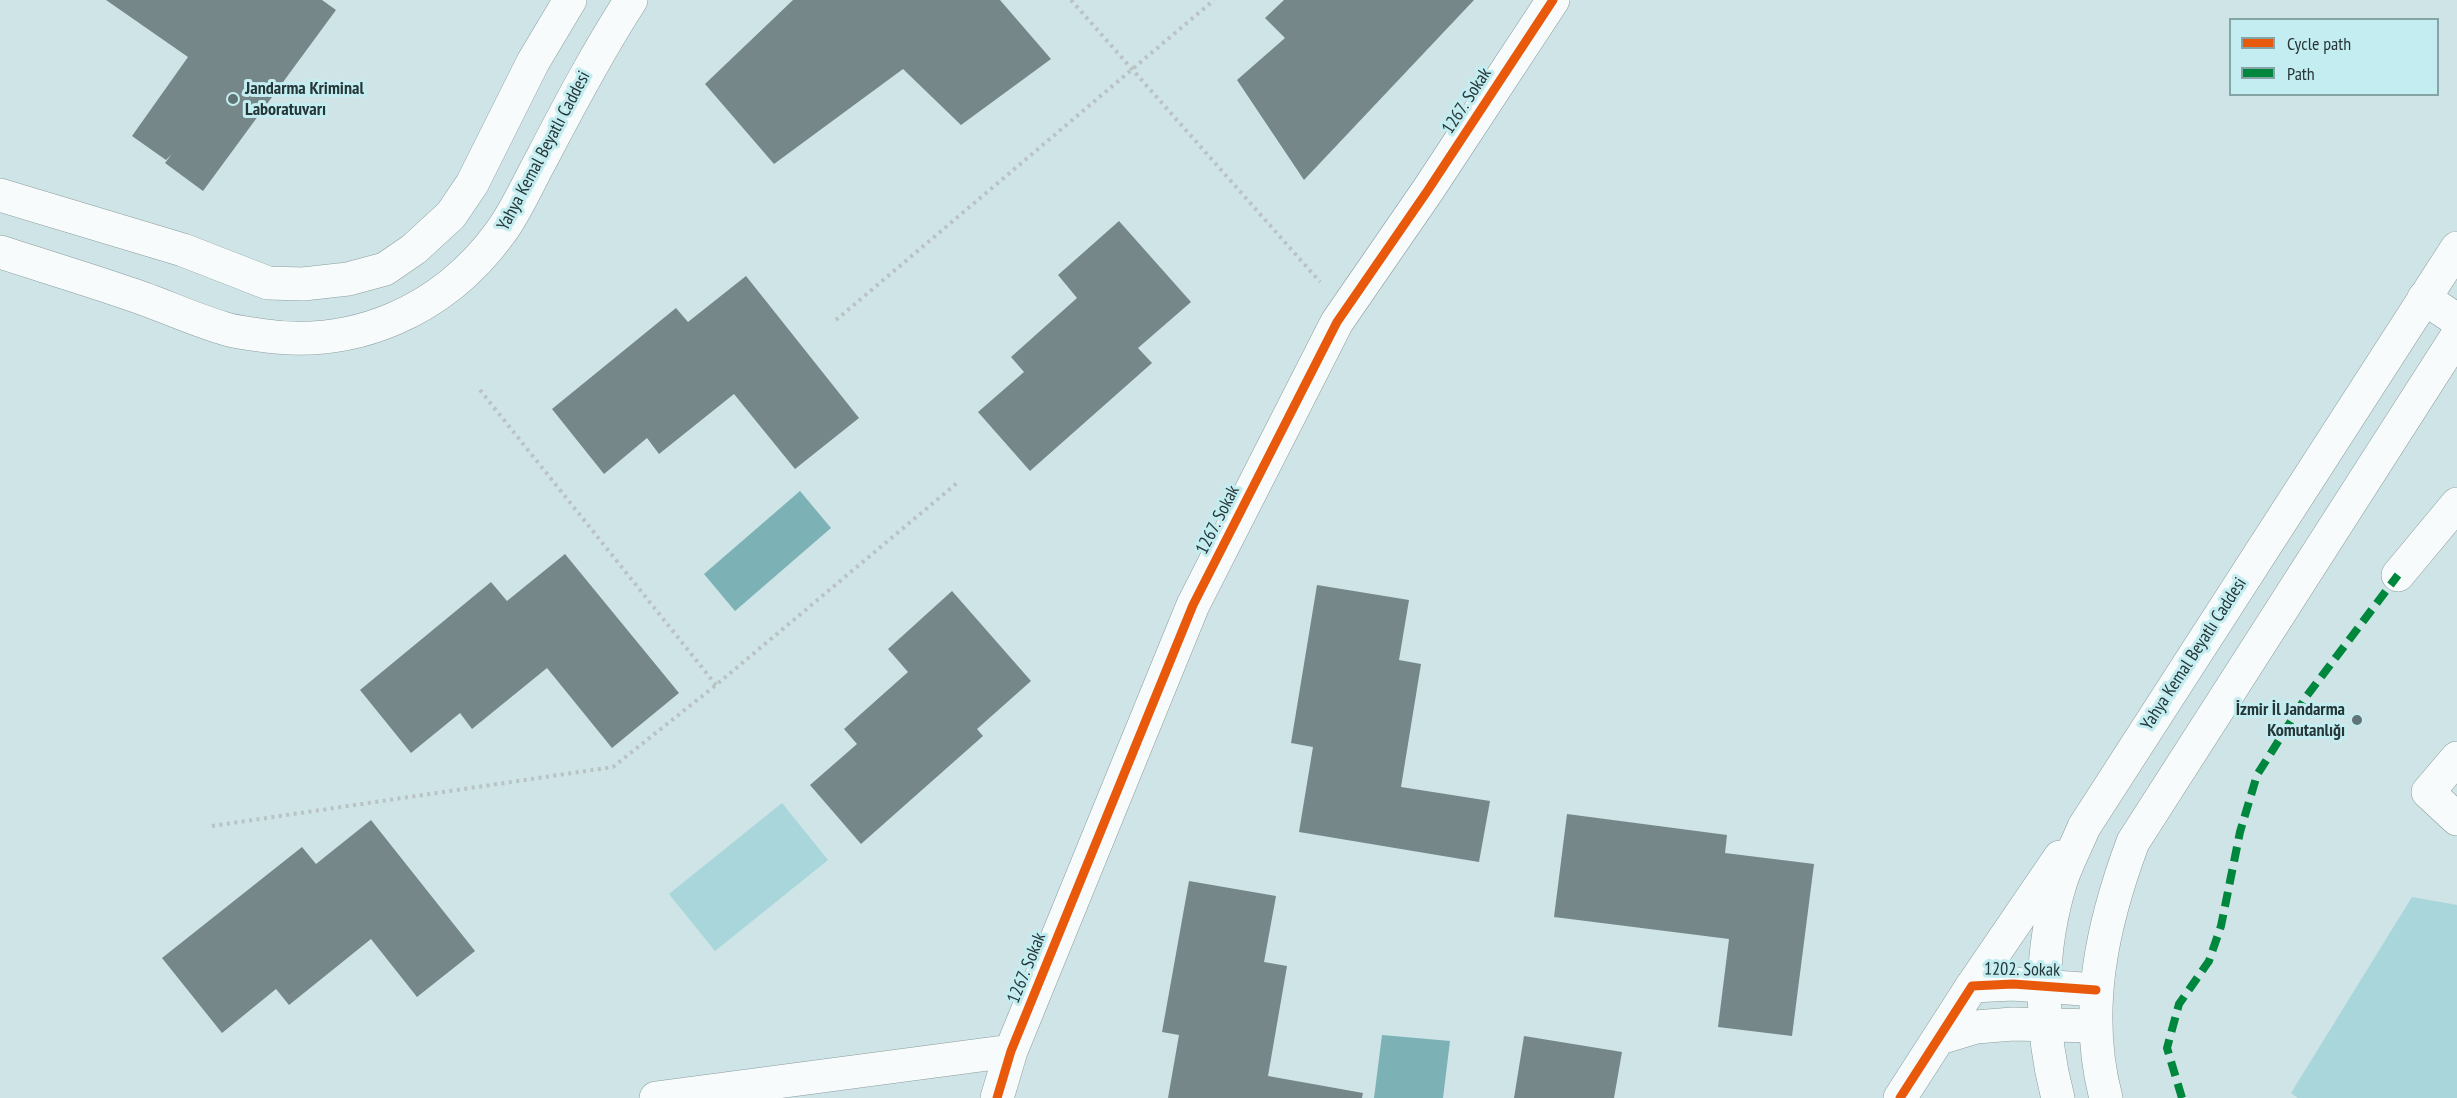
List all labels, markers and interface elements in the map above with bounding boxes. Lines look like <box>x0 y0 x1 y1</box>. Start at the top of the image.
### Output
legend <box>2229 18 2439 96</box>
text: Cycle path <box>2287 32 2351 55</box>
text: Path <box>2287 62 2315 85</box>
street label: 1267. Sokak <box>1438 64 1496 138</box>
street label: Yahya Kemal Beyatlı Caddesi <box>493 68 595 234</box>
place label: Jandarma Kriminal Laboratuvarı <box>245 78 364 121</box>
marker: Jandarma Kriminal Laboratuvarı <box>226 92 240 106</box>
street label: 1267. Sokak <box>1191 482 1245 558</box>
street label: Yahya Kemal Beyatlı Caddesi <box>2137 574 2251 734</box>
place label: İzmir İl Jandarma Komutanlığı <box>2236 699 2345 742</box>
marker: İzmir İl Jandarma Komutanlığı <box>2350 713 2364 727</box>
street label: 1267. Sokak <box>1003 929 1051 1007</box>
street label: 1202. Sokak <box>1984 959 2060 981</box>

